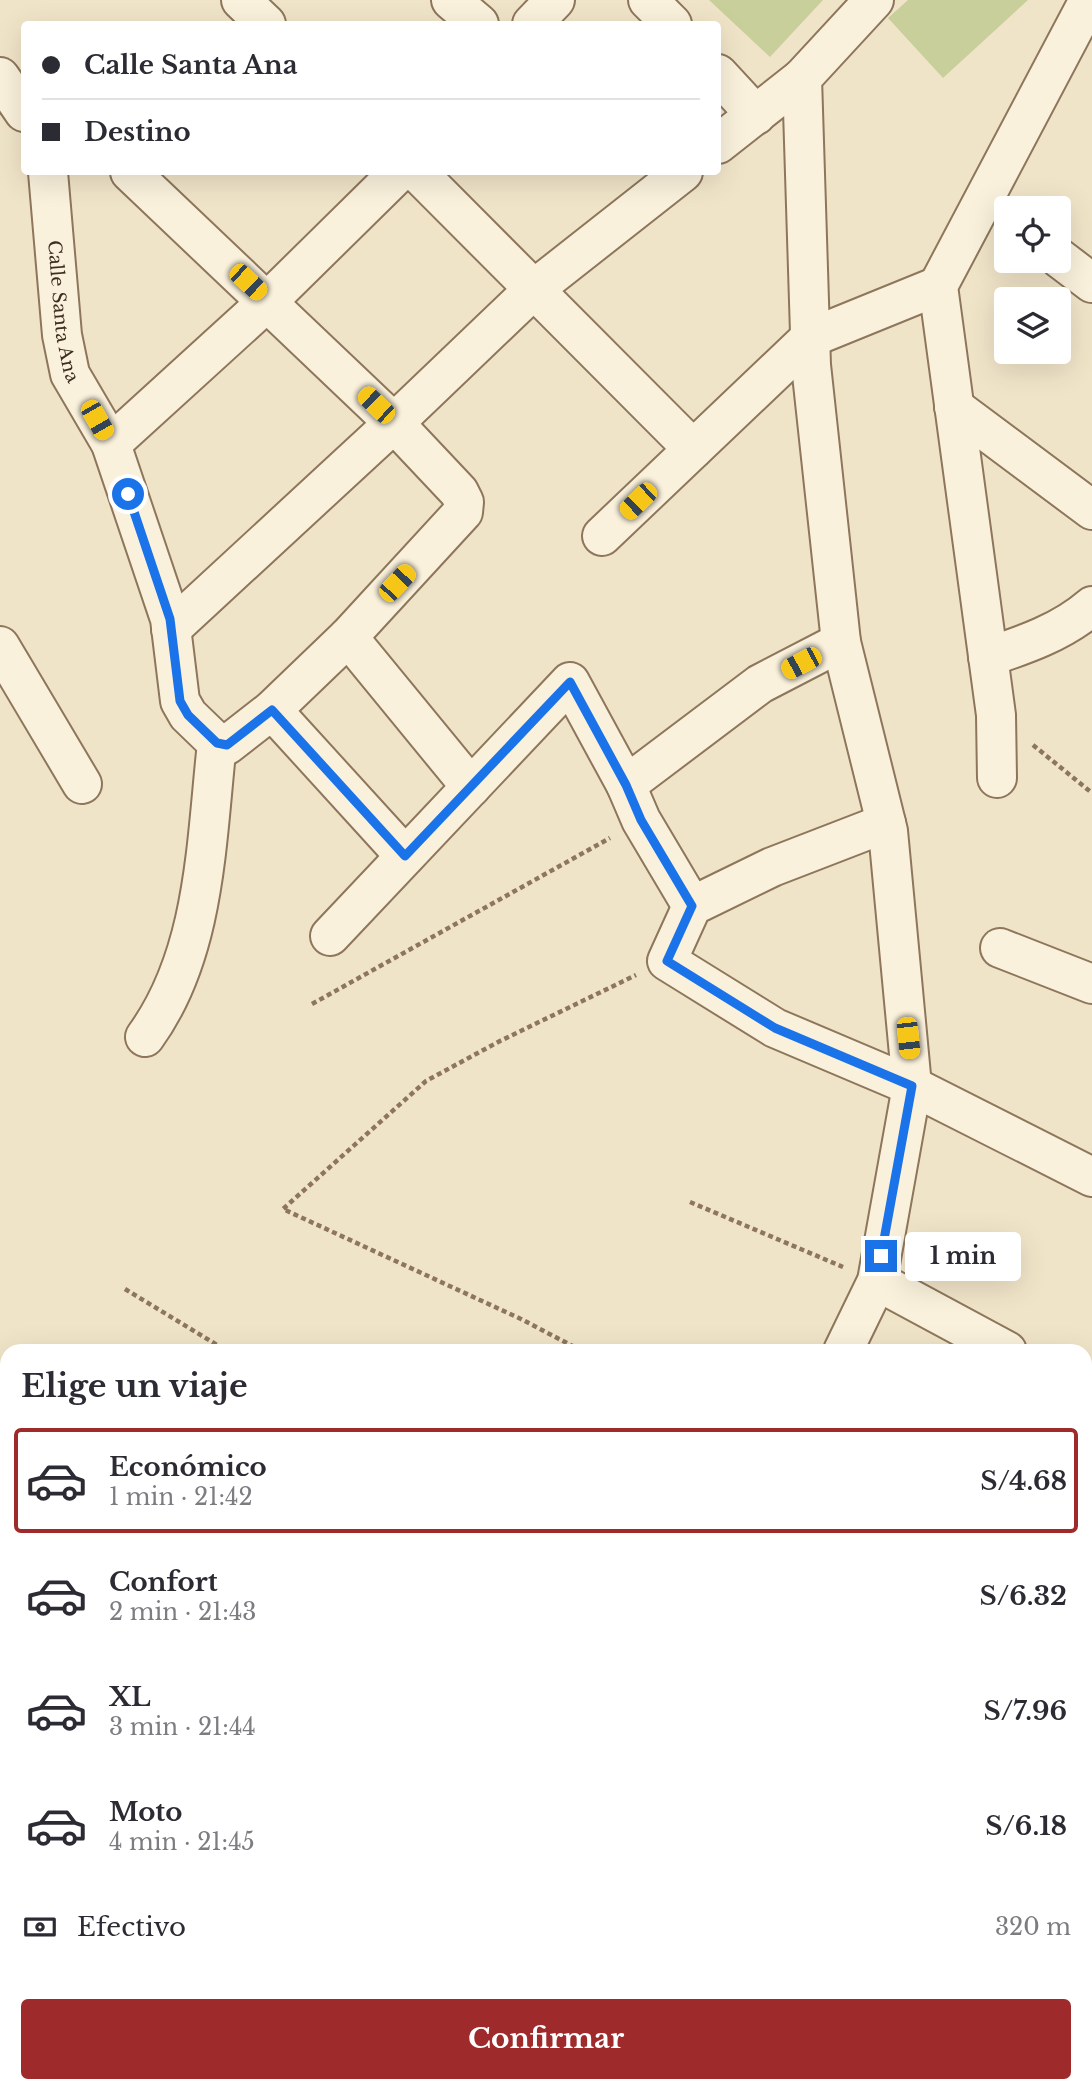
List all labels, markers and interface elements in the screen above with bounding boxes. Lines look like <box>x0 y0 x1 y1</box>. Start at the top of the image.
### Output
text: Calle Santa Ana <box>84 49 298 81</box>
text: Destino <box>84 116 191 148</box>
map controls <box>994 196 1071 364</box>
button: locate <box>994 196 1071 273</box>
street label: Calle Santa Ana <box>43 239 84 387</box>
car <box>226 260 271 304</box>
button: layers <box>994 287 1071 364</box>
car <box>354 383 399 427</box>
car <box>78 397 117 443</box>
route start <box>112 478 144 510</box>
car <box>616 479 661 523</box>
car <box>375 560 420 606</box>
car <box>778 644 825 682</box>
car <box>896 1016 921 1060</box>
callout: 1 min <box>906 1232 1021 1280</box>
route end <box>865 1240 897 1272</box>
text: 1 min <box>930 1242 996 1270</box>
text: Elige un viaje <box>21 1366 248 1406</box>
icon: car <box>25 1449 88 1512</box>
text: Económico <box>109 1451 267 1483</box>
text: S/4.68 <box>980 1465 1067 1497</box>
text: 1 min · 21:42 <box>109 1483 253 1511</box>
icon: car <box>25 1564 88 1627</box>
text: Confort <box>109 1566 218 1598</box>
text: S/6.32 <box>980 1580 1067 1612</box>
text: 2 min · 21:43 <box>109 1598 257 1626</box>
icon: car <box>25 1679 88 1742</box>
text: XL <box>109 1681 151 1713</box>
text: S/7.96 <box>984 1695 1067 1727</box>
text: 3 min · 21:44 <box>109 1713 256 1741</box>
icon: car <box>25 1794 88 1857</box>
text: Moto <box>109 1796 182 1828</box>
text: S/6.18 <box>985 1810 1067 1842</box>
text: 4 min · 21:45 <box>109 1828 255 1856</box>
icon: cash <box>21 1908 59 1946</box>
text: Efectivo <box>77 1911 186 1943</box>
text: 320 m <box>995 1913 1071 1941</box>
button: Confirmar <box>21 1999 1071 2079</box>

